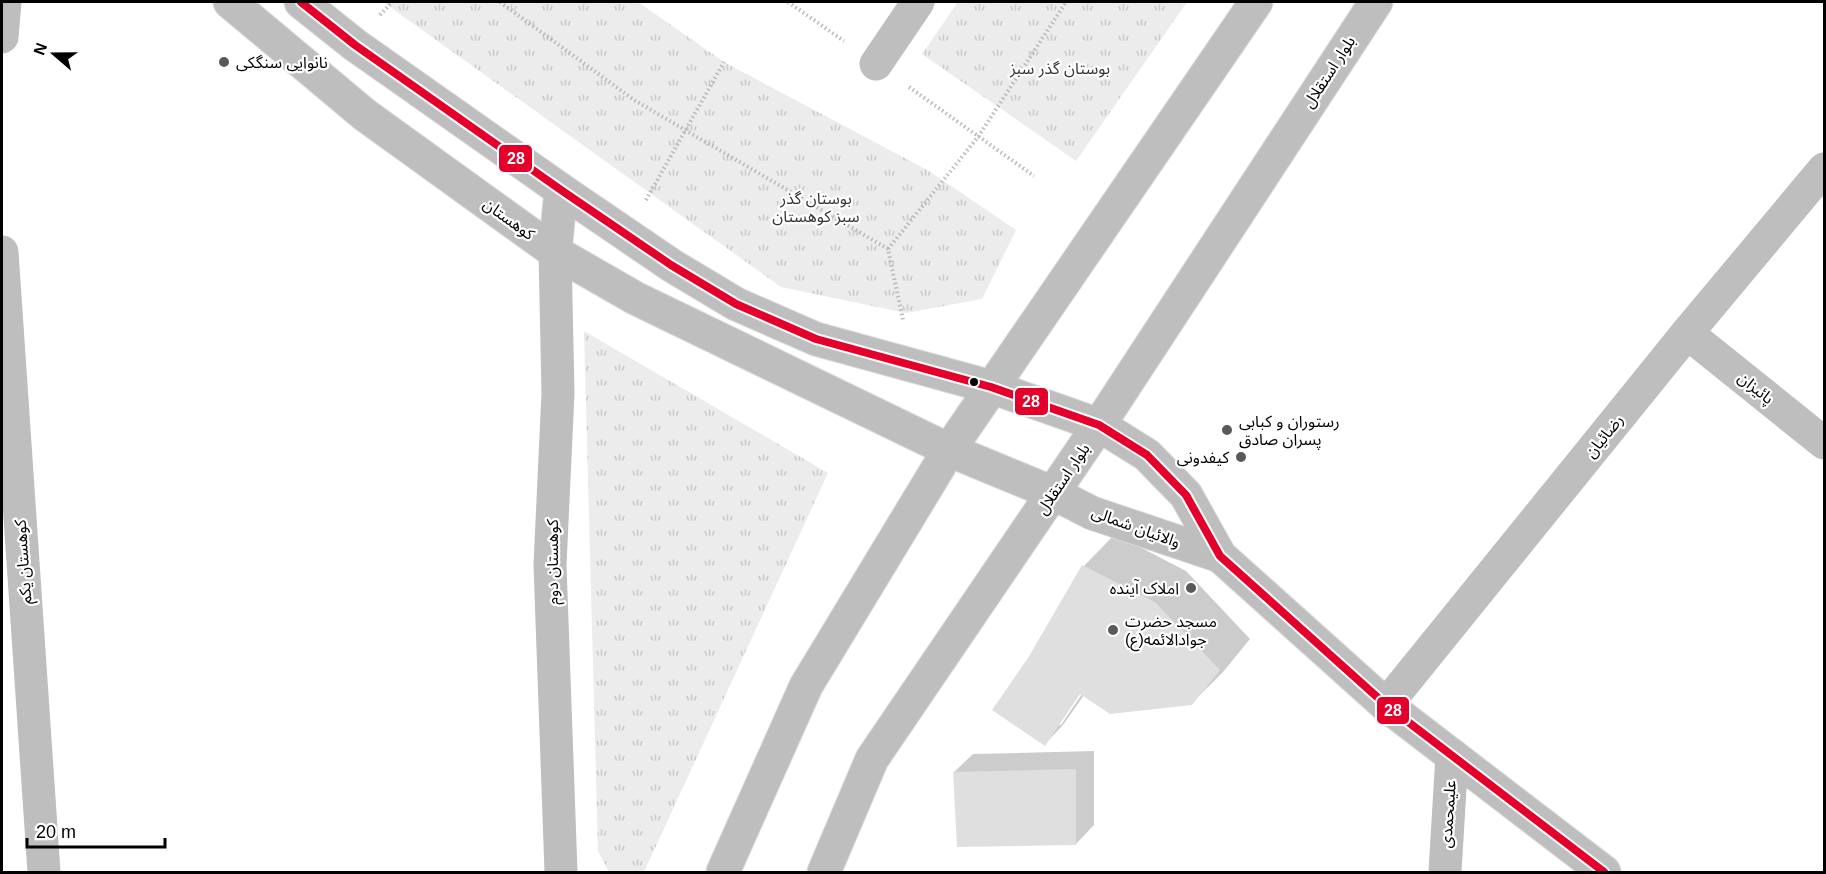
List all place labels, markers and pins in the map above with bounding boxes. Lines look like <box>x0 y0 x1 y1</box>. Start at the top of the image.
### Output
place label: نانوایی سنگکی <box>236 54 328 72</box>
marker: نانوایی سنگکی <box>217 55 231 69</box>
unlabelled marker <box>968 376 980 388</box>
place label: رستوران و کبابی پسران صادق <box>1239 413 1340 450</box>
marker: رستوران و کبابی پسران صادق <box>1220 423 1234 437</box>
place label: کیفدونی <box>1177 449 1229 467</box>
marker: کیفدونی <box>1234 450 1248 464</box>
place label: املاک آینده <box>1110 579 1179 597</box>
marker: املاک آینده <box>1184 581 1198 595</box>
place label: مسجد حضرت جوادالائمه(ع) <box>1125 613 1217 652</box>
marker: مسجد حضرت جوادالائمه(ع) <box>1106 623 1120 637</box>

